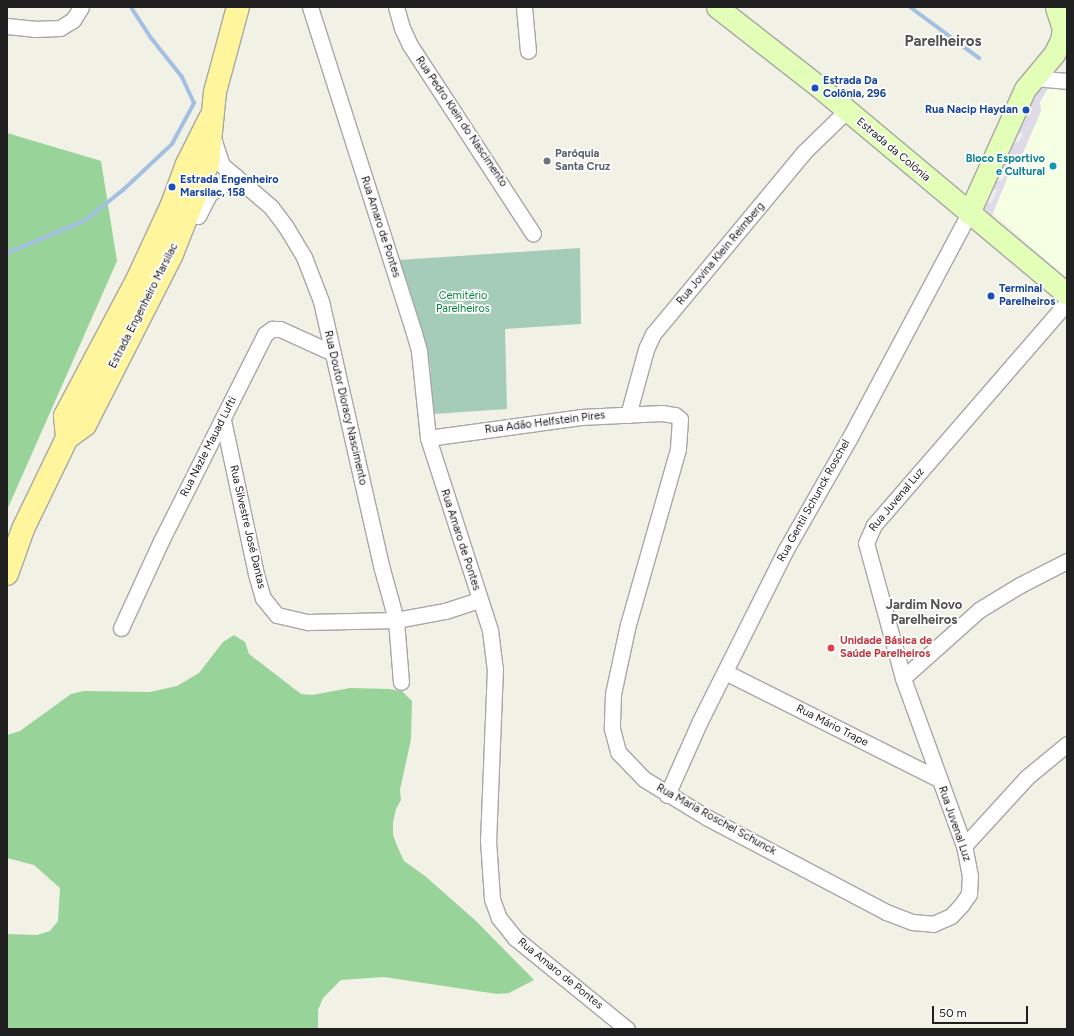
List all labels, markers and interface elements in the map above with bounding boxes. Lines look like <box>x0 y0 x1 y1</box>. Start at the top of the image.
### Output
district label: Parelheiros <box>905 33 981 51</box>
street label: Rua Pedro Klein do Nascimento <box>412 54 510 190</box>
place label: Estrada Da Colônia, 296 <box>823 75 886 101</box>
marker: Estrada Da Colônia, 296 <box>810 83 820 93</box>
place label: Rua Nacip Haydan <box>925 103 1018 117</box>
marker: Rua Nacip Haydan <box>1021 105 1031 115</box>
street label: Estrada da Colônia <box>853 115 933 185</box>
place label: Paróquia Santa Cruz <box>555 148 610 174</box>
place label: Bloco Esportivo e Cultural <box>966 153 1045 179</box>
marker: Paróquia Santa Cruz <box>542 156 552 166</box>
marker: Bloco Esportivo e Cultural <box>1048 161 1058 171</box>
place label: Estrada Engenheiro Marsilac, 158 <box>180 174 279 200</box>
street label: Rua Amaro de Pontes <box>357 175 403 279</box>
marker: Estrada Engenheiro Marsilac, 158 <box>167 182 177 192</box>
street label: Rua Jovina Klein Reimberg <box>674 200 768 308</box>
street label: Estrada Engenheiro Marsilac <box>107 241 181 371</box>
place label: Terminal Parelheiros <box>999 283 1055 309</box>
park label: Cemitério Parelheiros <box>436 290 490 316</box>
marker: Terminal Parelheiros <box>986 291 996 301</box>
street label: Rua Doutor Dioracy Nascimento <box>321 329 369 487</box>
street label: Rua Nazle Mauad Lufti <box>178 395 240 499</box>
street label: Rua Adão Helfstein Pires <box>484 409 606 437</box>
street label: Rua Gentil Schunck Roschel <box>775 438 853 564</box>
street label: Rua Silvestre José Dantas <box>226 464 268 590</box>
street label: Rua Juvenal Luz <box>867 466 927 534</box>
street label: Rua Amaro de Pontes <box>437 488 483 592</box>
district label: Jardim Novo Parelheiros <box>886 598 962 629</box>
place label: Unidade Básica de Saúde Parelheiros <box>840 635 932 661</box>
marker: Unidade Básica de Saúde Parelheiros <box>825 642 837 654</box>
street label: Rua Mário Trape <box>794 702 870 750</box>
street label: Rua Maria Roschel Schunck <box>654 782 778 858</box>
street label: Rua Juvenal Luz <box>935 785 973 863</box>
street label: Rua Amaro de Pontes <box>515 936 605 1012</box>
scale bar <box>934 998 1030 1024</box>
text: 50 m <box>939 1006 967 1020</box>

